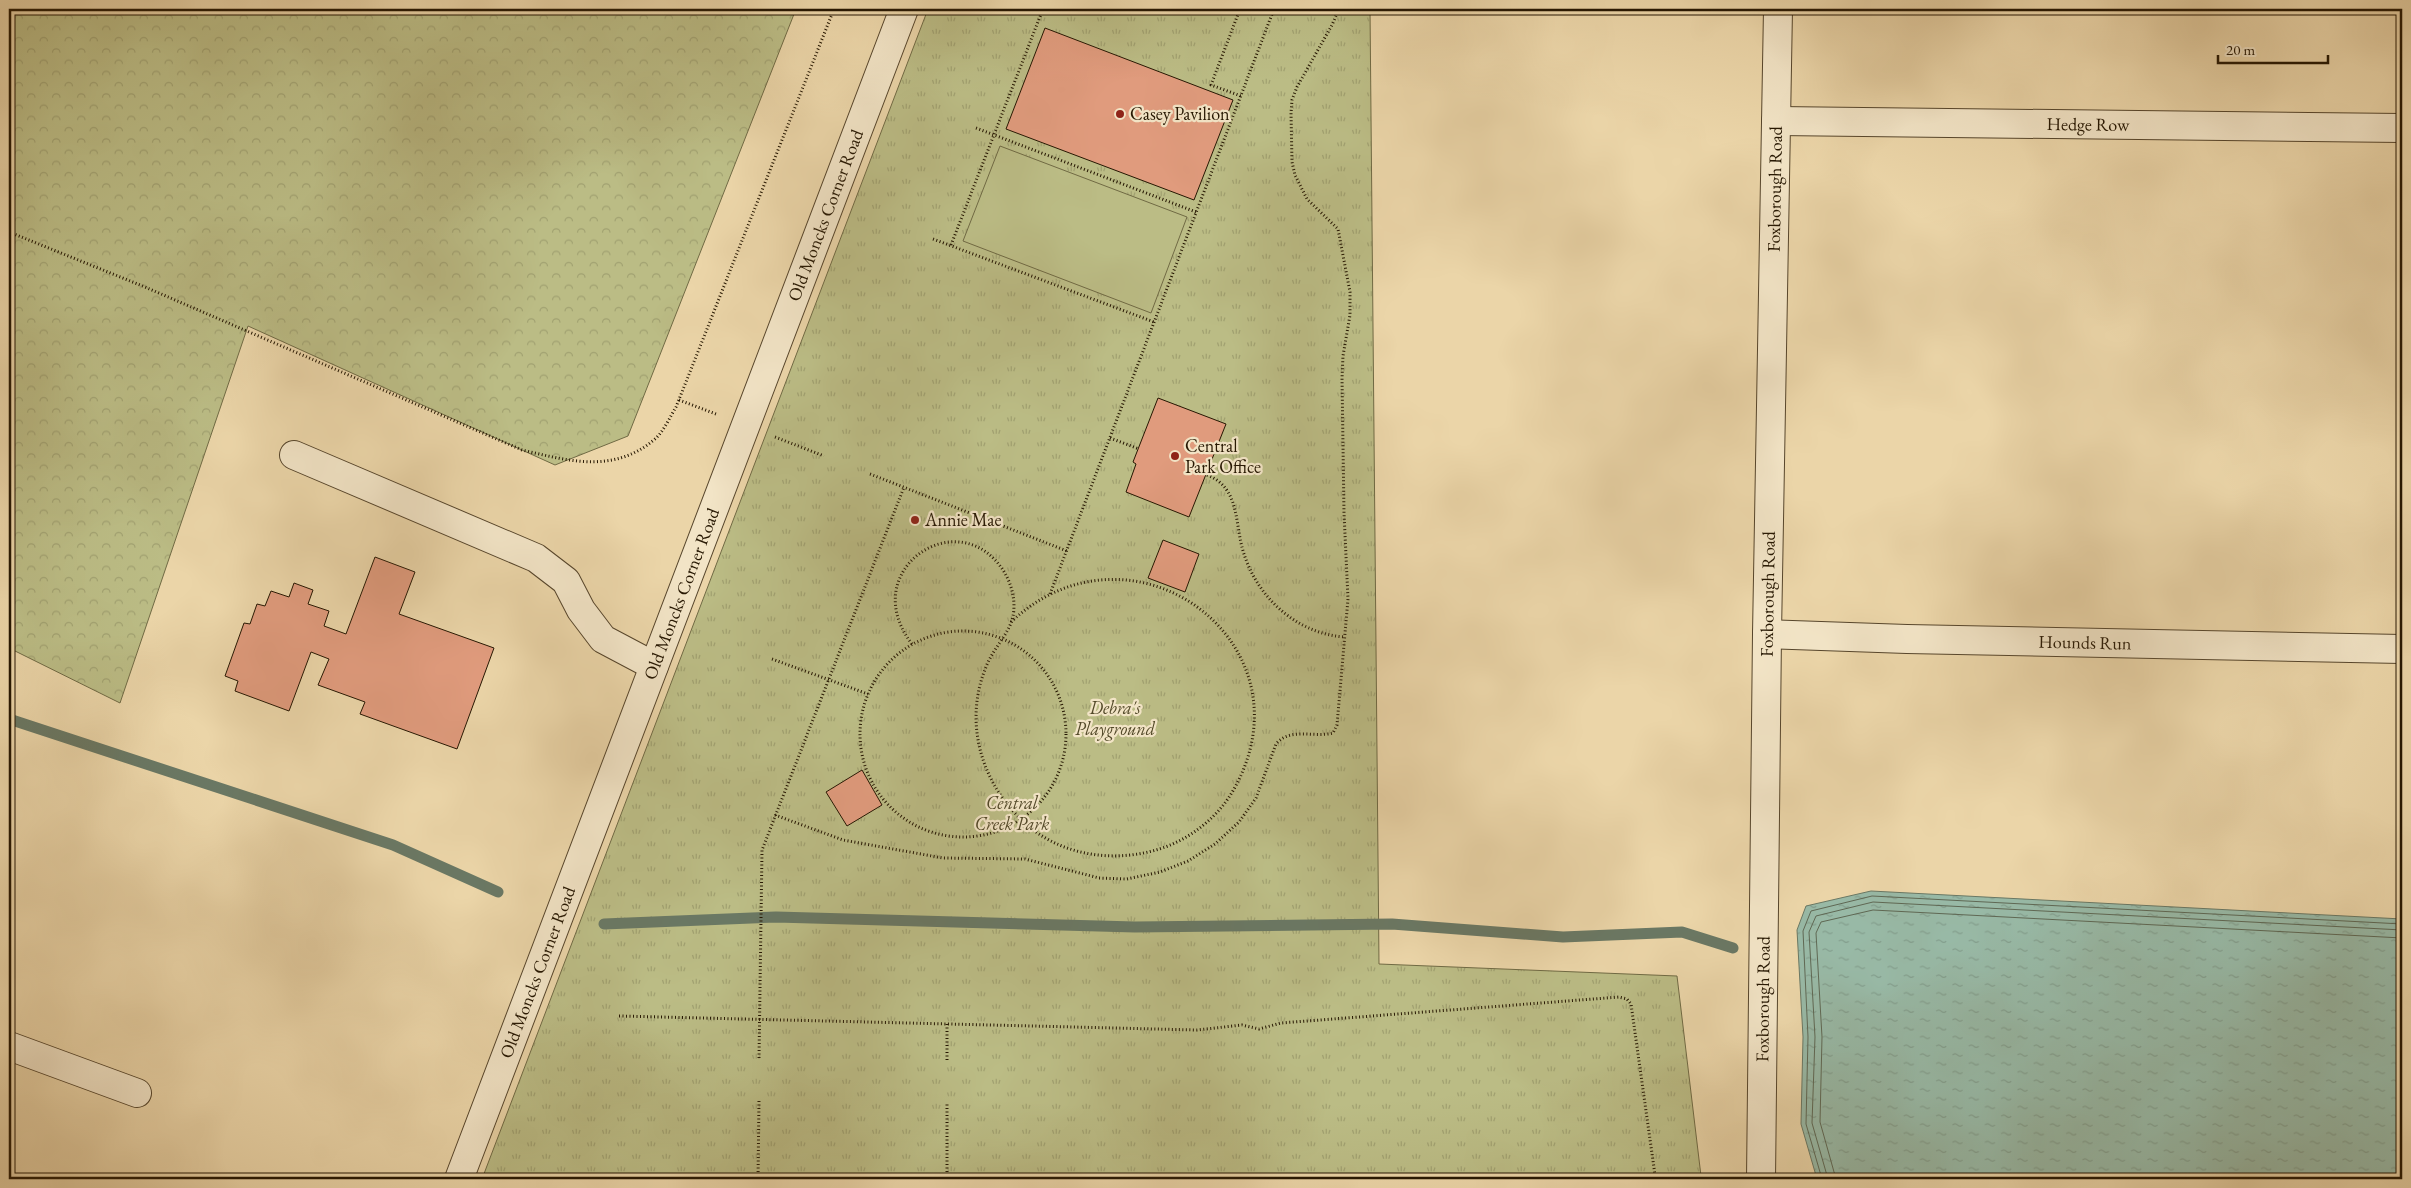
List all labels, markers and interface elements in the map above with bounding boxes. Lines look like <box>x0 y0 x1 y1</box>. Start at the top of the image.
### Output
scale bar <box>2218 32 2328 64</box>
text: 20 m <box>2226 40 2255 59</box>
place label: Casey Pavilion <box>1130 102 1230 125</box>
marker: Casey Pavilion <box>1114 108 1126 120</box>
street label: Hedge Row <box>2046 112 2130 136</box>
street label: Old Moncks Corner Road <box>782 125 868 304</box>
street label: Foxborough Road <box>1762 125 1787 252</box>
place label: Central Park Office <box>1185 434 1261 478</box>
marker: Central Park Office <box>1169 450 1181 462</box>
street label: Old Moncks Corner Road <box>638 504 724 683</box>
place label: Annie Mae <box>924 508 1002 531</box>
marker: Annie Mae <box>909 514 921 526</box>
street label: Foxborough Road <box>1755 530 1780 657</box>
street label: Hounds Run <box>2038 630 2132 655</box>
park label: Debra's Playground <box>1075 696 1156 741</box>
park label: Central Creek Park <box>975 791 1049 835</box>
street label: Old Moncks Corner Road <box>494 882 580 1061</box>
street label: Foxborough Road <box>1750 935 1775 1062</box>

